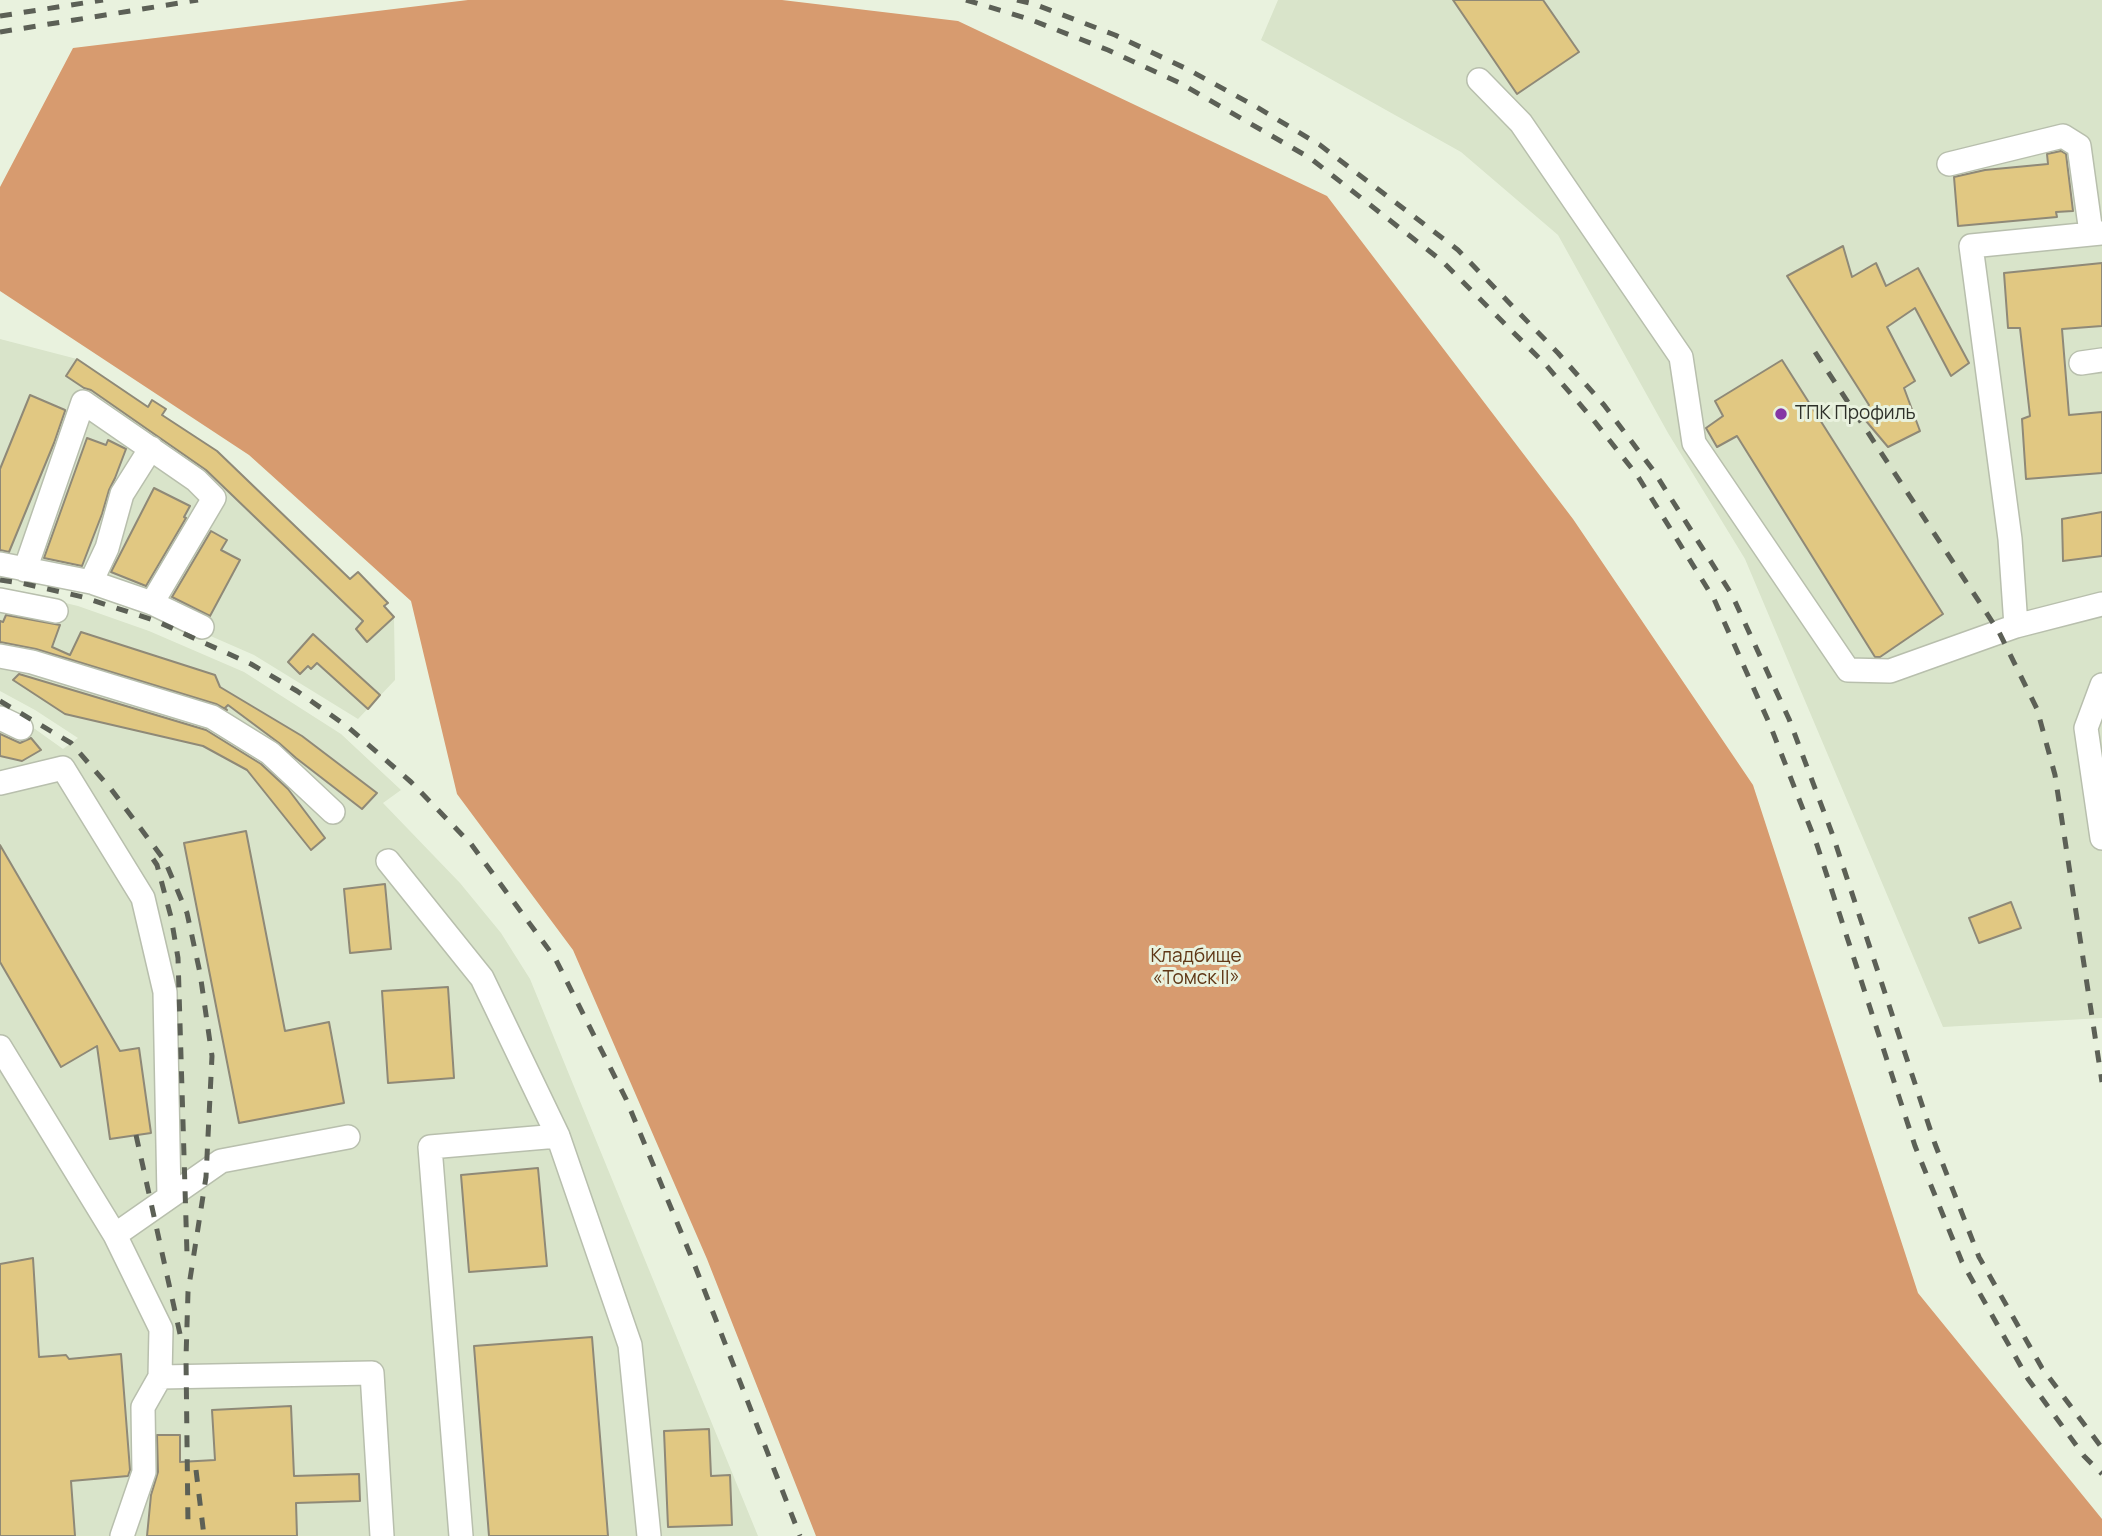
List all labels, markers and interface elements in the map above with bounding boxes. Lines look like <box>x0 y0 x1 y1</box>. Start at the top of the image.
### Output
place label: ТПК Профиль <box>1795 403 1916 425</box>
marker: ТПК Профиль <box>1773 406 1789 422</box>
park label: Кладбище «Томск II» <box>1151 946 1241 990</box>

